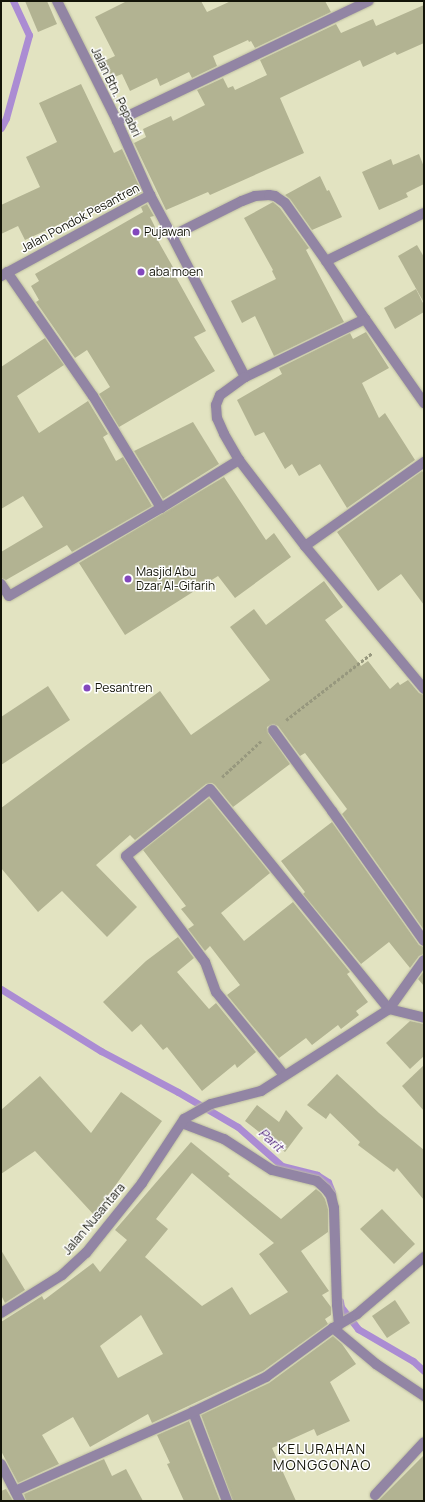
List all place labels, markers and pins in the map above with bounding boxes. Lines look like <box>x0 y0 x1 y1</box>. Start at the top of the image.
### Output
place label: Pujawan <box>144 225 190 239</box>
marker: Pujawan <box>131 227 141 237</box>
place label: aba moen <box>149 265 203 279</box>
marker: aba moen <box>136 267 146 277</box>
place label: Masjid Abu Dzar Al-Gifarih <box>136 565 215 593</box>
marker: Masjid Abu Dzar Al-Gifarih <box>123 574 133 584</box>
place label: Pesantren <box>95 681 152 695</box>
marker: Pesantren <box>82 683 92 693</box>

